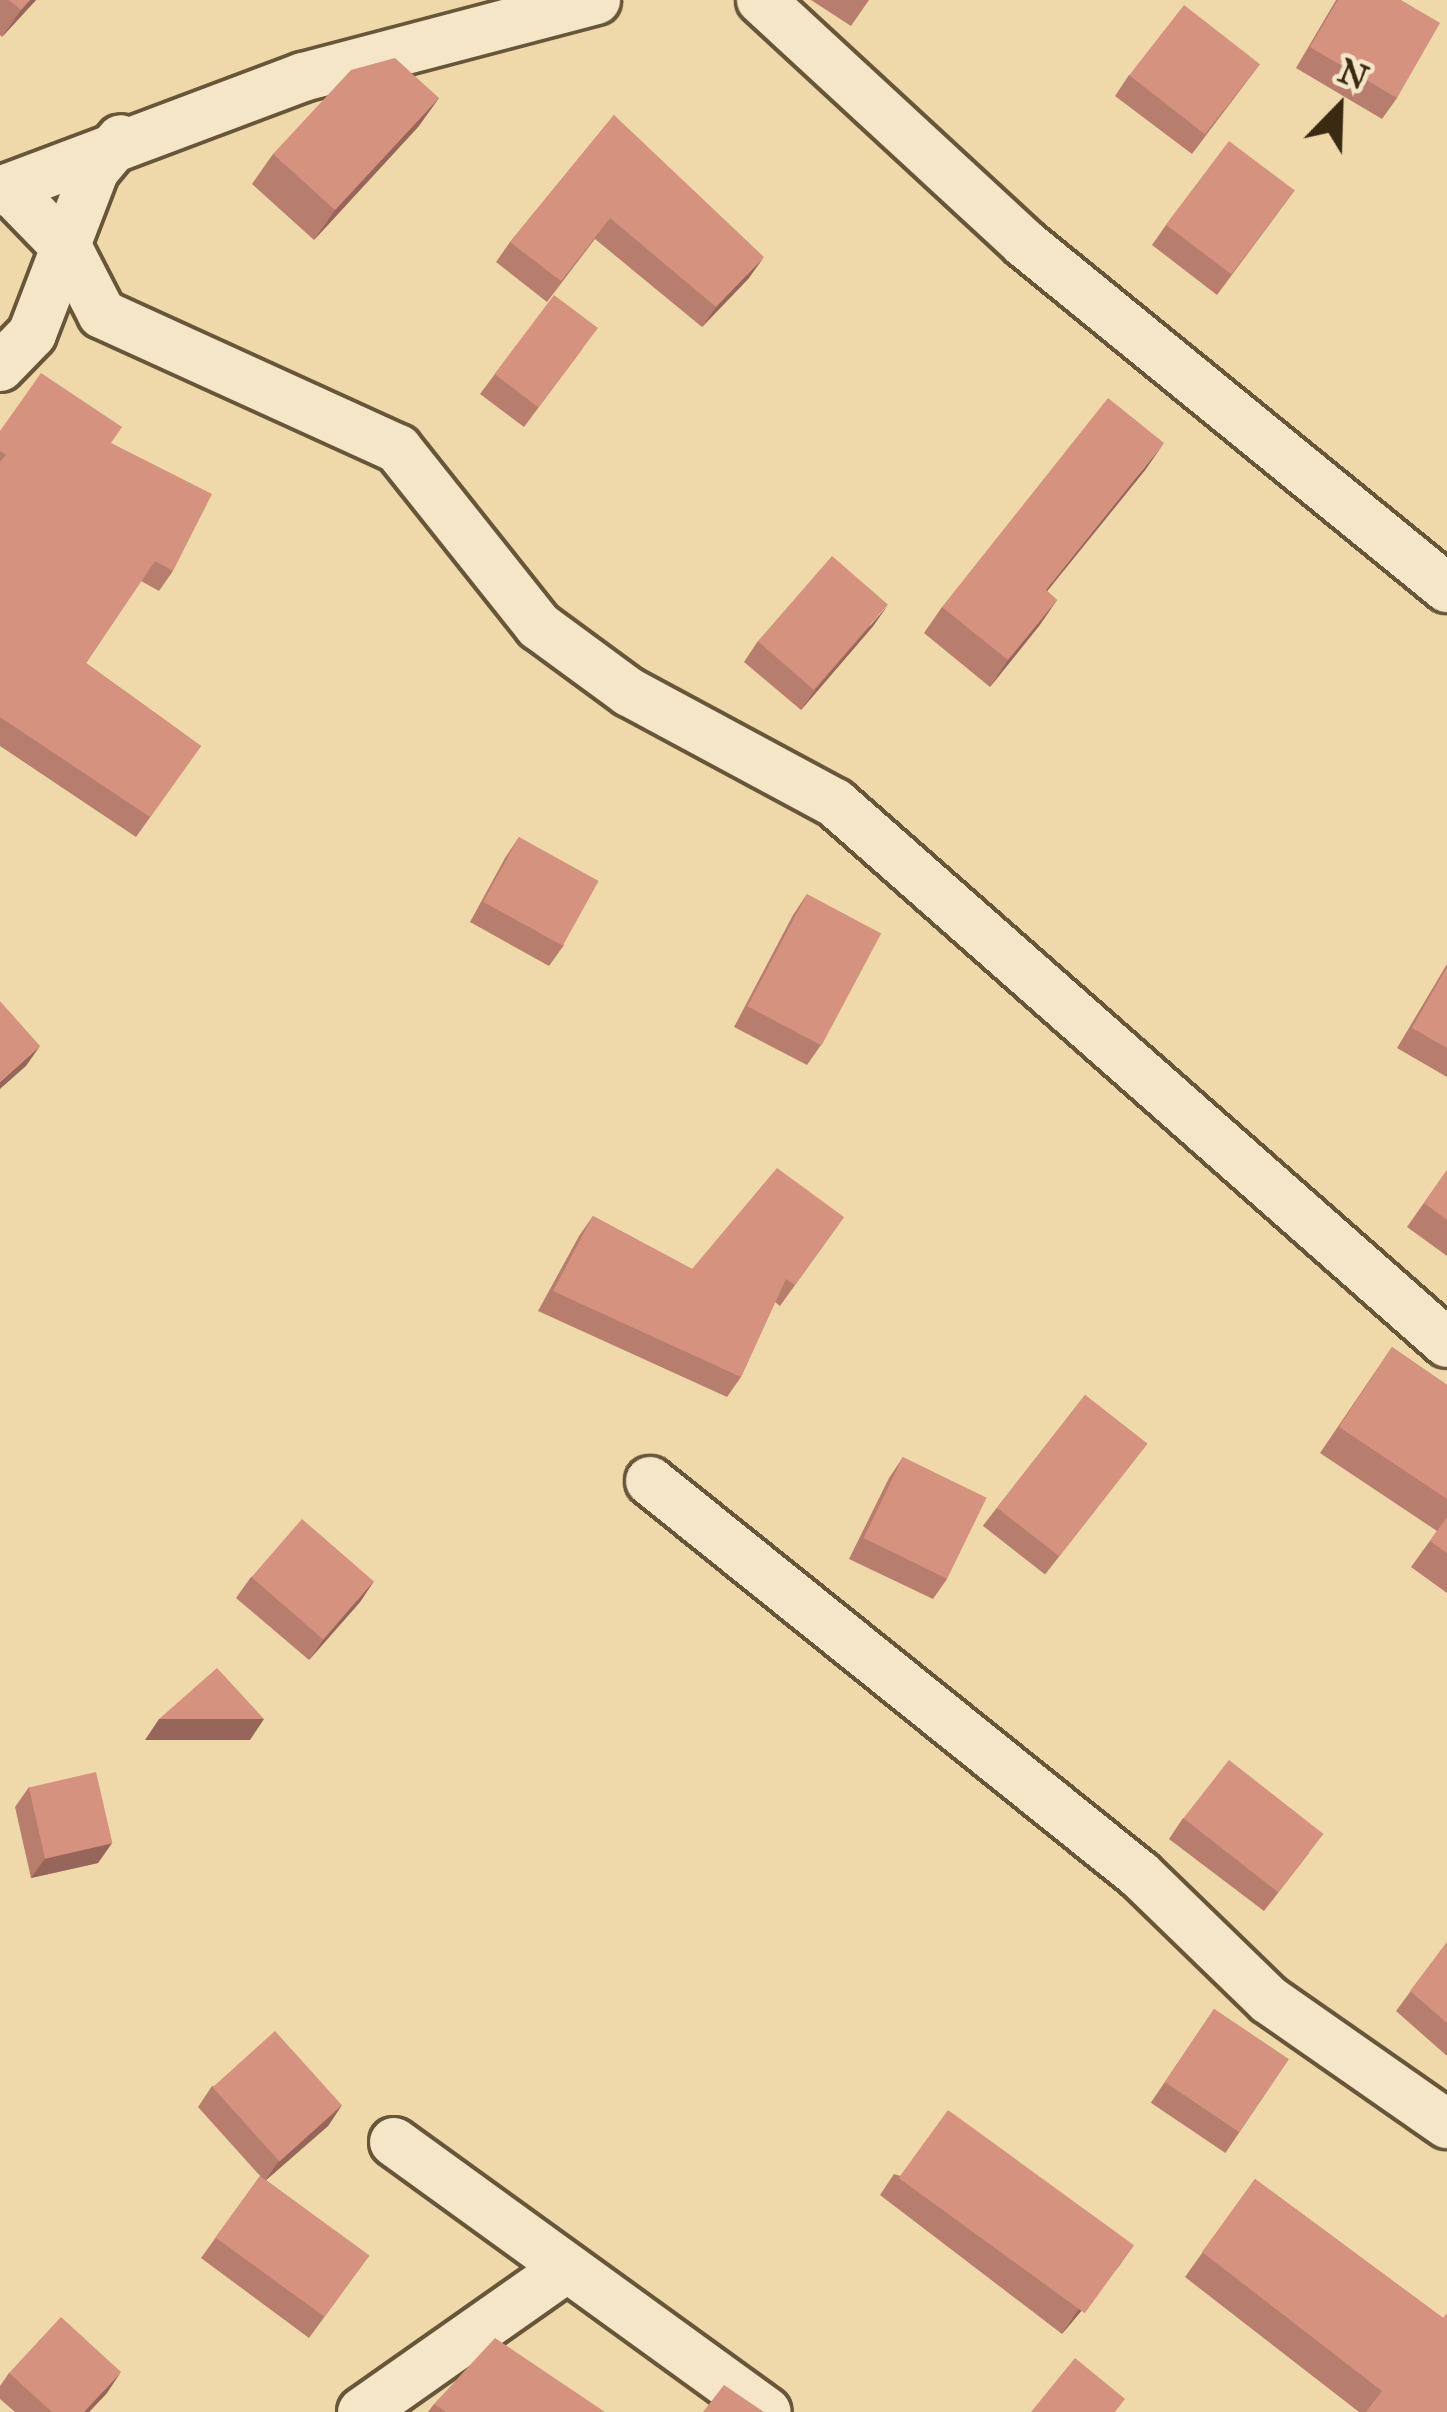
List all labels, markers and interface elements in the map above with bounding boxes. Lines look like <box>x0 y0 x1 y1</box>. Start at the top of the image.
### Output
north arrow <box>1279 48 1399 168</box>
text: N <box>1332 51 1374 99</box>

